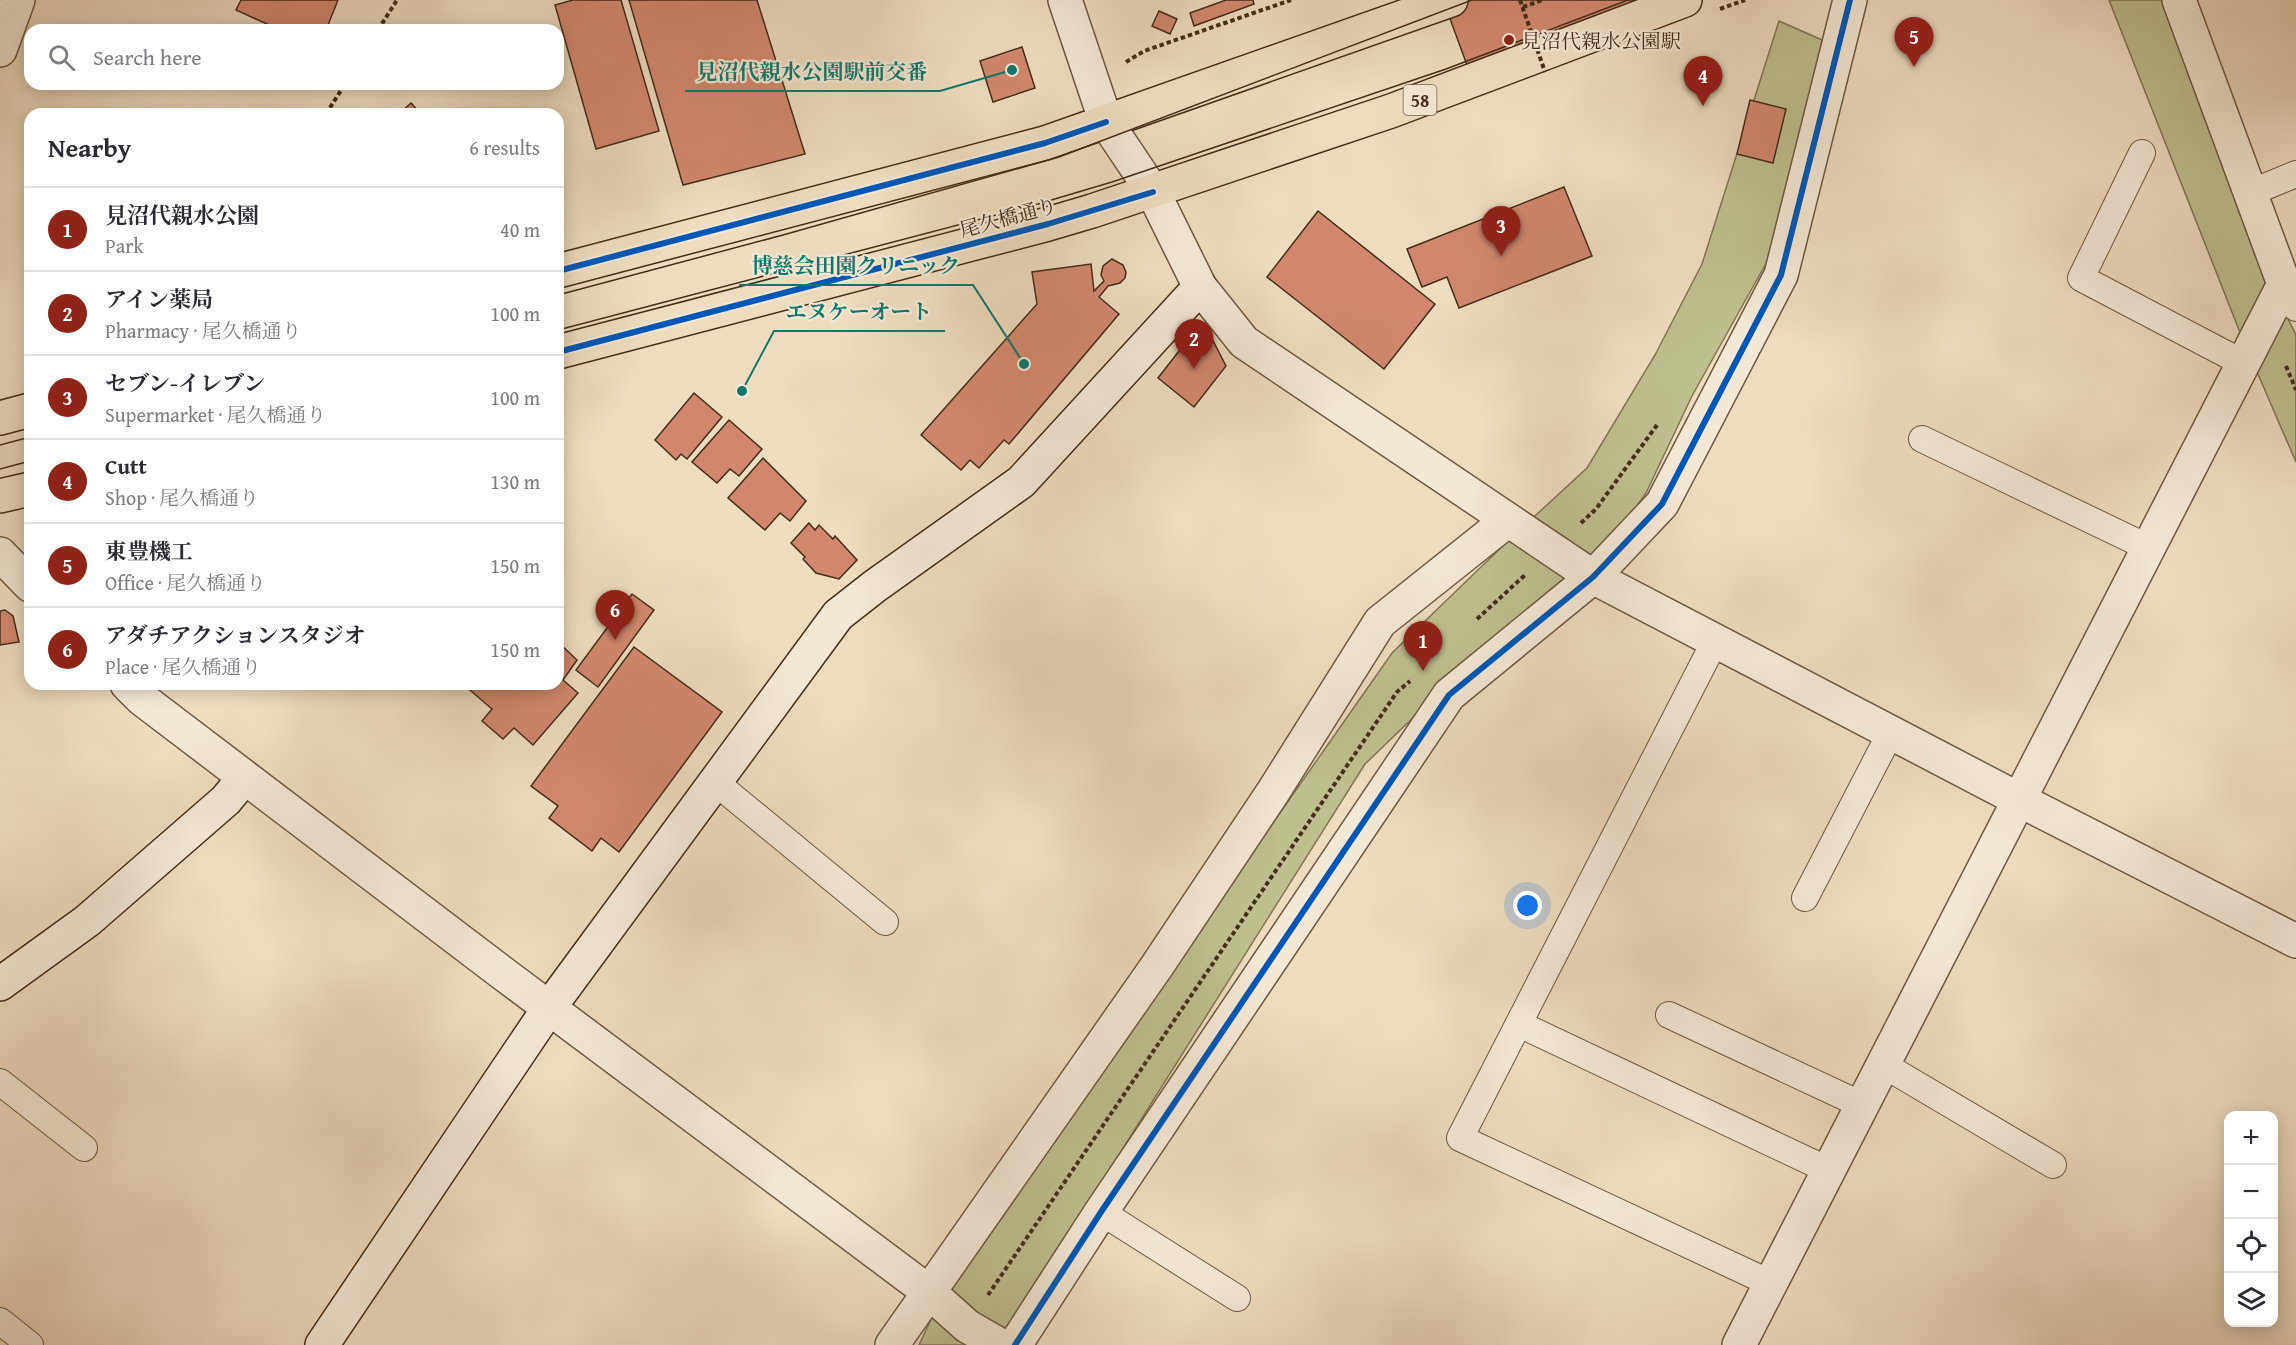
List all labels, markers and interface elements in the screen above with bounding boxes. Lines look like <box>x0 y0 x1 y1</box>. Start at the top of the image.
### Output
pin: 5 <box>1894 17 1934 67</box>
search box <box>24 24 564 90</box>
place label: 見沼代親水公園駅 <box>1521 26 1681 55</box>
marker: 見沼代親水公園駅 <box>1502 33 1516 47</box>
icon: search <box>45 41 78 74</box>
text: Search here <box>93 41 202 73</box>
callout: 見沼代親水公園駅前交番 <box>685 52 940 91</box>
text: 見沼代親水公園駅前交番 <box>697 56 928 87</box>
pin: 4 <box>1684 57 1722 106</box>
road number: 58 <box>1404 85 1436 115</box>
text: Nearby <box>48 128 131 167</box>
text: 6 results <box>469 133 540 162</box>
street label: 尾久橋通り <box>956 190 1060 244</box>
text: 見沼代親水公園 <box>105 199 259 231</box>
pin: 3 <box>1482 206 1520 256</box>
text: 1 <box>62 215 73 244</box>
text: 40 m <box>500 215 540 244</box>
text: Park <box>105 231 144 260</box>
callout: 博慈会田園クリニック <box>739 246 973 285</box>
text: 博慈会田園クリニック <box>752 250 960 281</box>
text: アイン薬局 <box>105 283 213 315</box>
callout: エヌケーオート <box>774 292 945 331</box>
text: エヌケーオート <box>786 296 932 327</box>
text: 2 <box>62 299 73 328</box>
text: 100 m <box>490 299 540 328</box>
text: Pharmacy · 尾久橋通り <box>105 316 301 345</box>
pin: 2 <box>1174 320 1214 369</box>
text: セブン-イレブン <box>105 367 265 399</box>
text: 3 <box>62 383 73 412</box>
text: 100 m <box>490 383 540 412</box>
text: Supermarket · 尾久橋通り <box>105 400 326 429</box>
text: Cutt <box>105 450 147 482</box>
text: 4 <box>62 467 73 496</box>
text: 130 m <box>490 467 540 496</box>
text: Shop · 尾久橋通り <box>105 483 259 512</box>
text: 東豊機工 <box>105 535 193 567</box>
text: 5 <box>62 551 73 580</box>
text: 150 m <box>490 551 540 580</box>
text: Office · 尾久橋通り <box>105 568 266 597</box>
pin: 6 <box>596 590 634 640</box>
text: アダチアクションスタジオ <box>105 619 366 651</box>
pin: 1 <box>1404 622 1442 671</box>
text: 6 <box>62 635 73 664</box>
text: 150 m <box>490 635 540 664</box>
text: Place · 尾久橋通り <box>105 652 261 681</box>
your location <box>1513 891 1542 920</box>
map controls <box>2224 1111 2278 1327</box>
button: + <box>2224 1111 2278 1165</box>
button: − <box>2224 1165 2278 1219</box>
button: locate <box>2224 1219 2278 1273</box>
button: layers <box>2224 1273 2278 1327</box>

